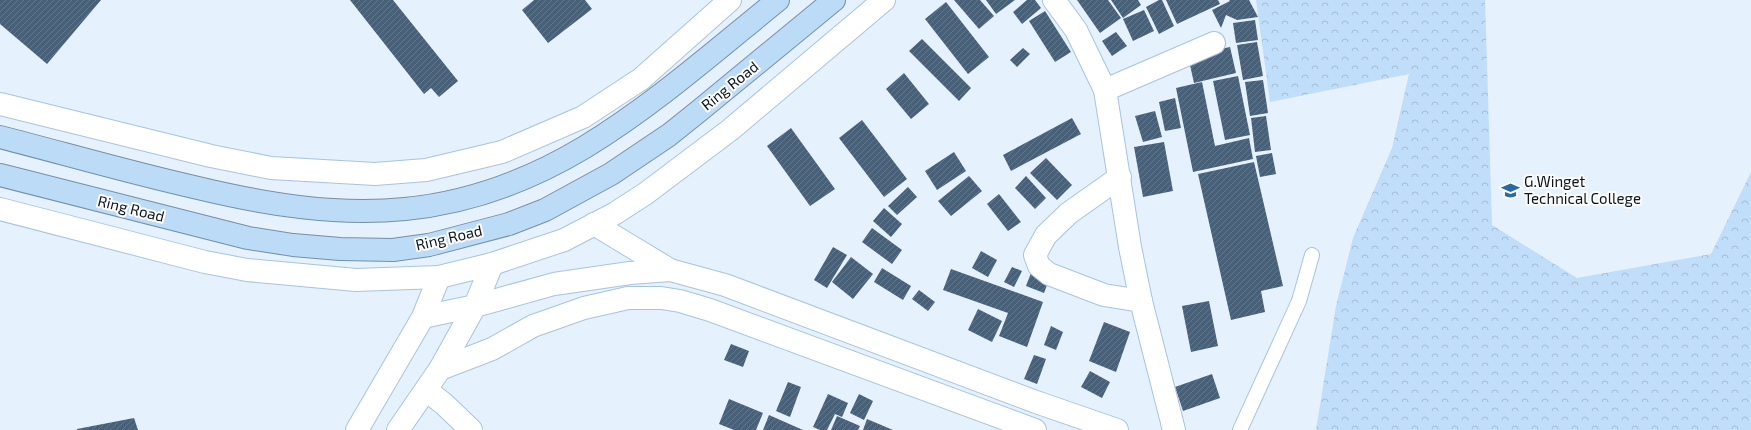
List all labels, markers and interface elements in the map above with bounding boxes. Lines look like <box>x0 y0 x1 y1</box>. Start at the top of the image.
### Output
street label: Ring Road <box>697 57 761 114</box>
place label: G.Winget Technical College <box>1524 172 1641 207</box>
school or university icon: G.Winget Technical College <box>1501 181 1521 201</box>
street label: Ring Road <box>96 191 166 225</box>
street label: Ring Road <box>414 221 484 253</box>

